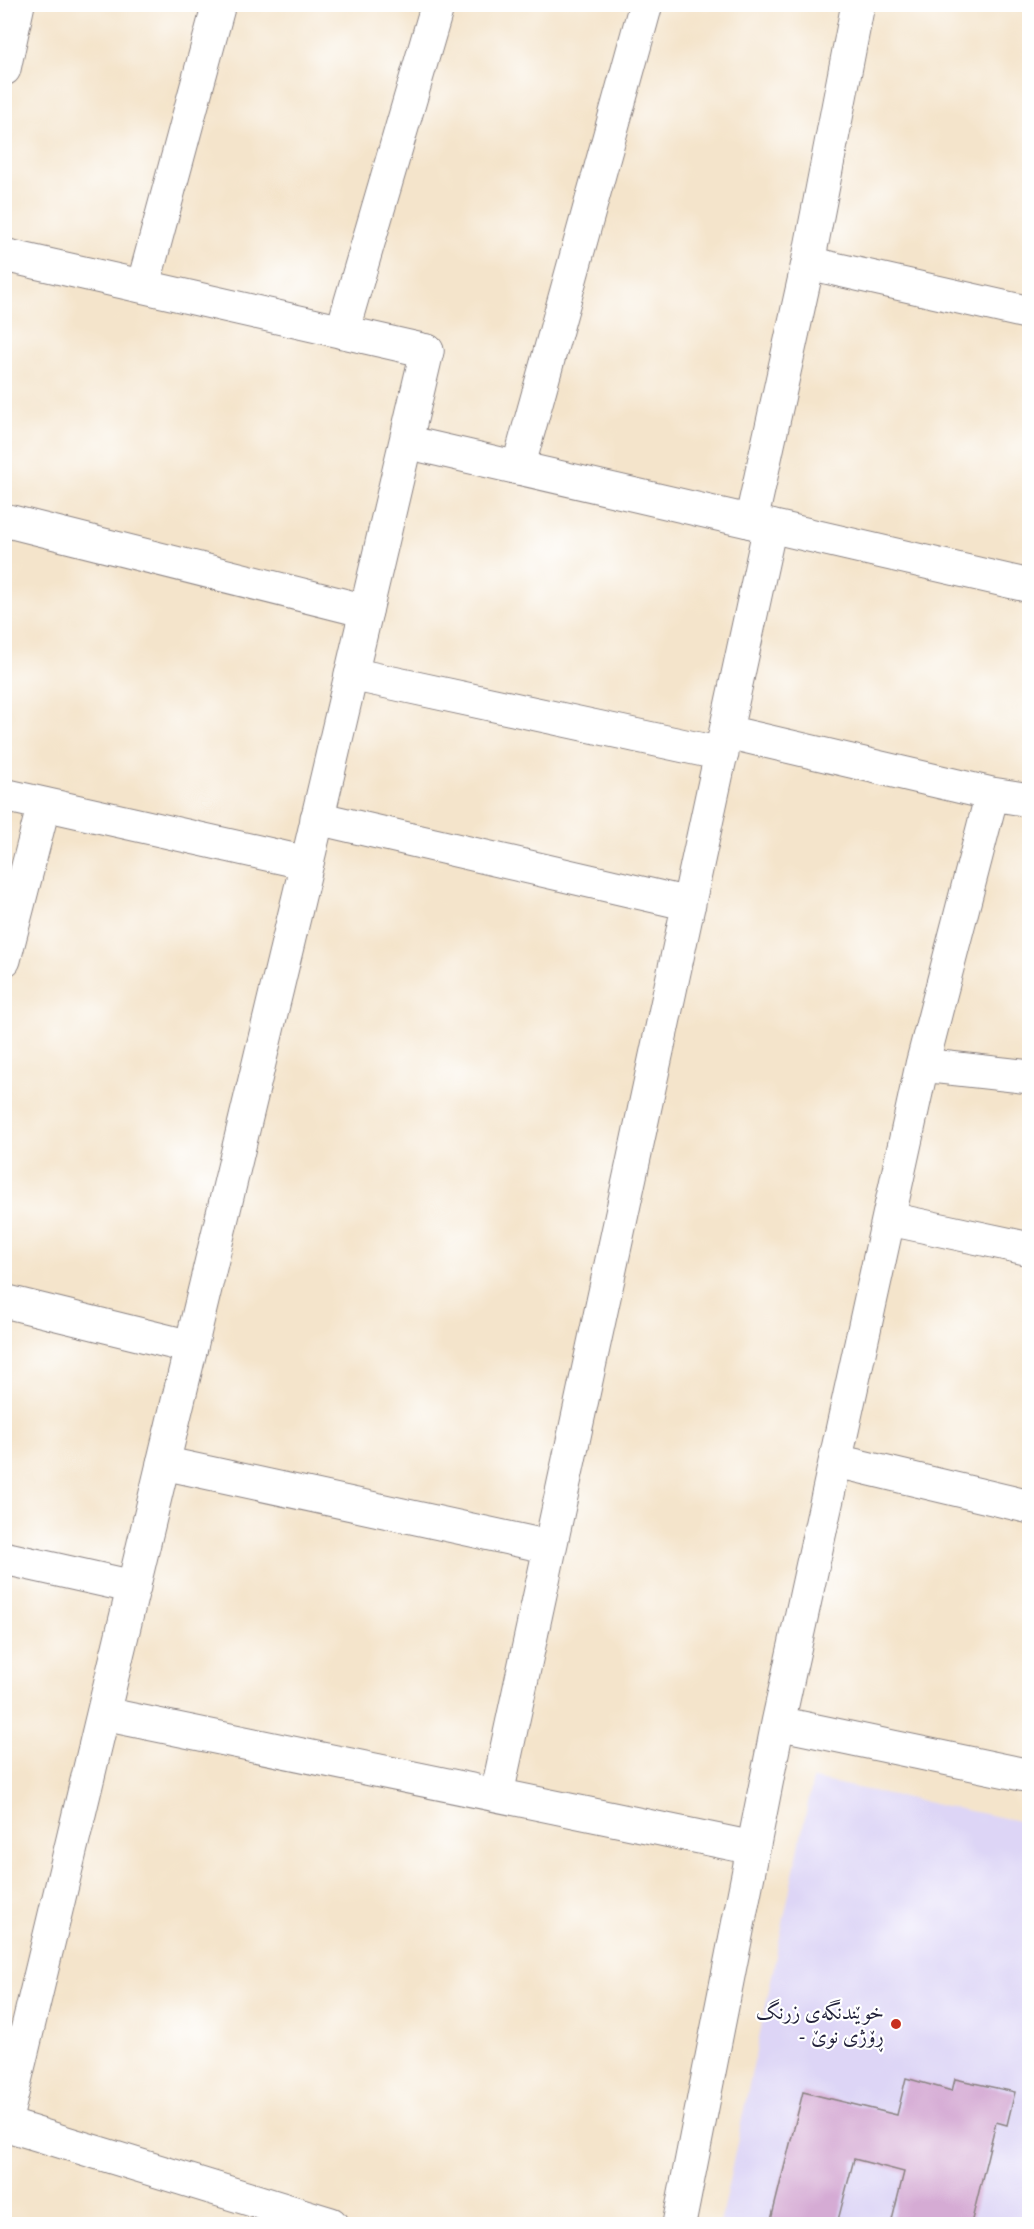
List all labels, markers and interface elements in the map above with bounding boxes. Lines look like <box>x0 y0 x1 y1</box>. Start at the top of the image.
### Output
place label: خوێندنگەی زرنگ - ڕۆژی نوێ <box>756 1999 884 2053</box>
marker: خوێندنگەی زرنگ - ڕۆژی نوێ <box>889 2017 903 2031</box>

